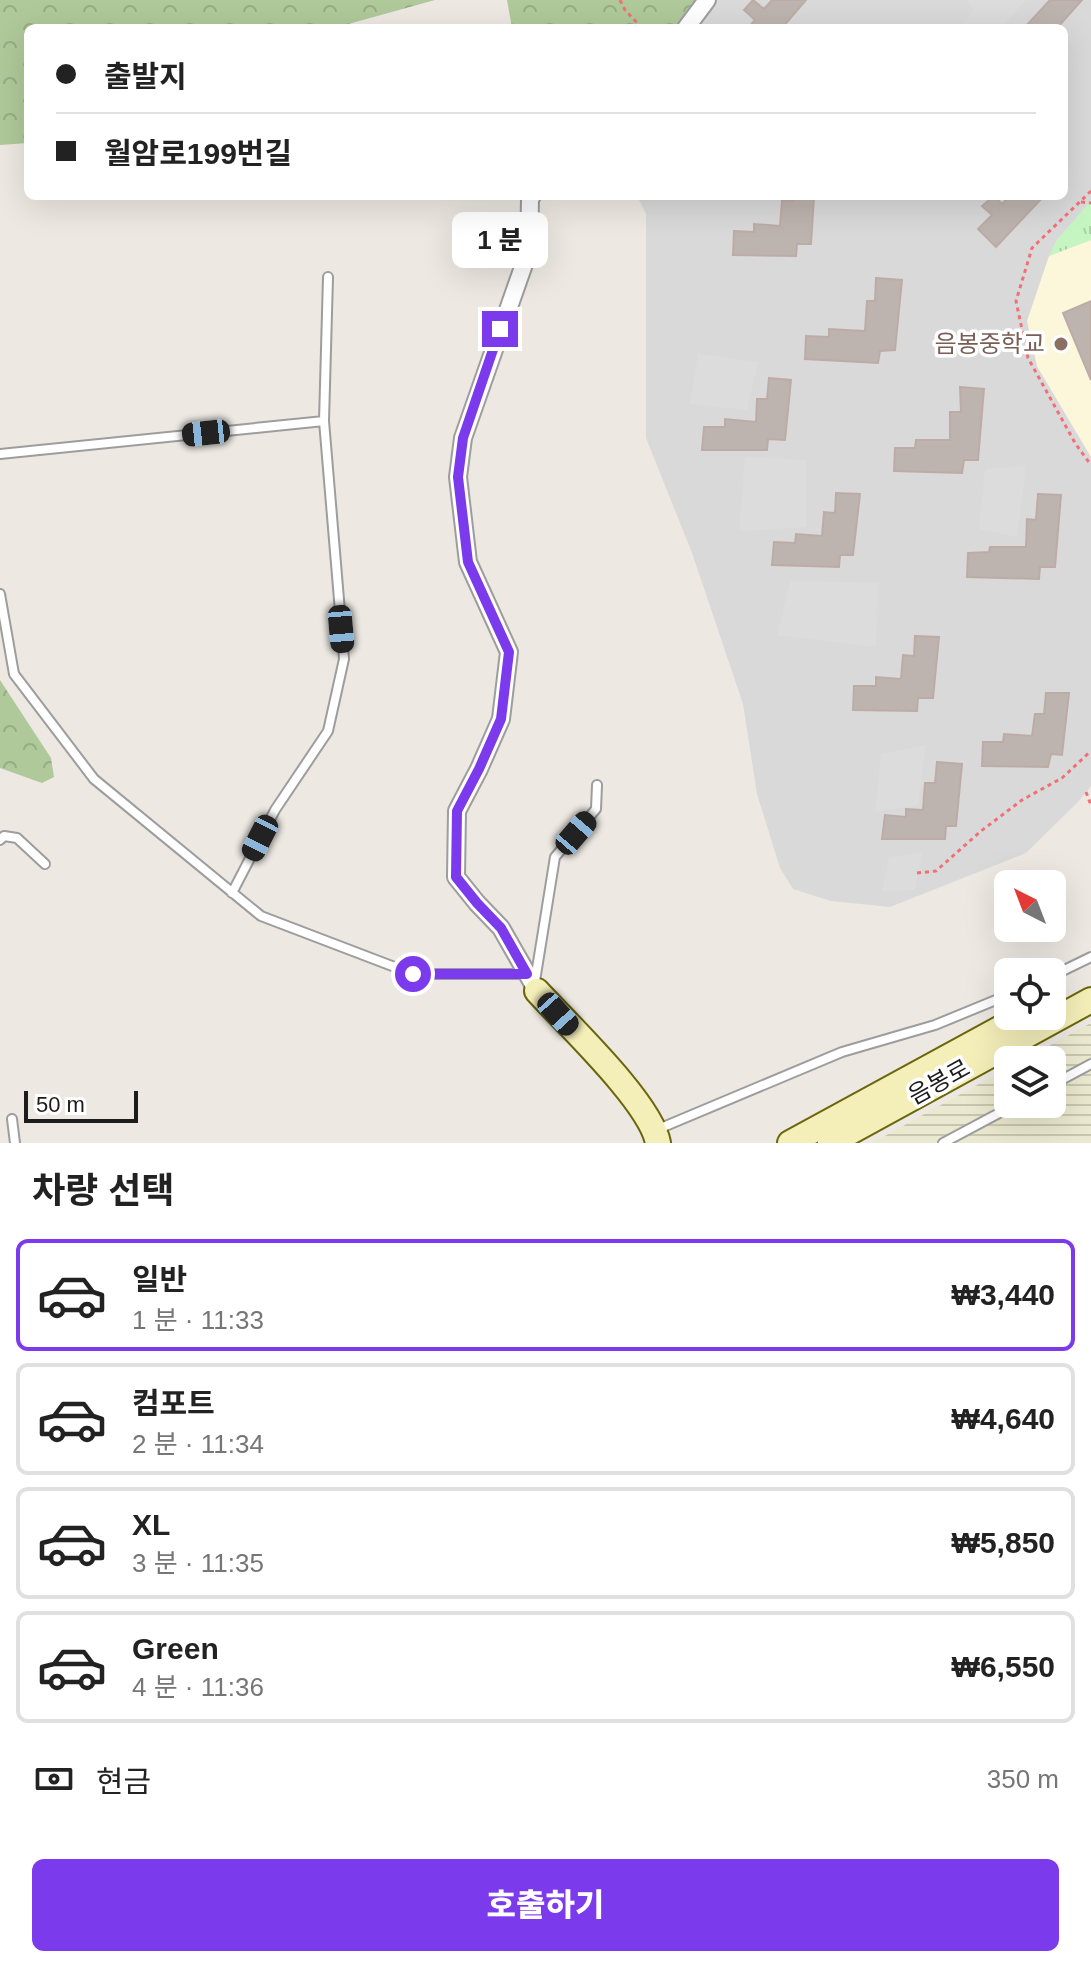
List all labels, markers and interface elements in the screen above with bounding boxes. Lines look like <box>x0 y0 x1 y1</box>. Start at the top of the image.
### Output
text: 출발지 <box>104 60 187 93</box>
text: 월암로199번길 <box>104 137 292 170</box>
callout: 1 분 <box>452 213 548 269</box>
text: 1 분 <box>477 225 523 255</box>
route end <box>482 311 518 347</box>
place label: 음봉중학교 <box>935 330 1045 357</box>
marker: 음봉중학교 <box>1052 335 1070 353</box>
car <box>181 419 231 447</box>
car <box>327 604 355 654</box>
car <box>551 807 601 859</box>
car <box>238 811 282 865</box>
north arrow <box>994 870 1066 942</box>
map controls <box>994 870 1066 1118</box>
route start <box>395 956 431 992</box>
button: locate <box>994 958 1066 1030</box>
car <box>533 988 583 1040</box>
button: layers <box>994 1046 1066 1118</box>
street label: 음봉로 <box>903 1054 974 1109</box>
scale bar <box>24 1087 138 1123</box>
text: 50 m <box>36 1092 85 1117</box>
text: 차량 선택 <box>32 1170 174 1211</box>
icon: car <box>36 1259 108 1331</box>
text: 일반 <box>132 1263 187 1296</box>
text: ₩3,440 <box>952 1278 1055 1311</box>
text: 1 분 · 11:33 <box>132 1305 264 1335</box>
icon: car <box>36 1383 108 1455</box>
text: 컴포트 <box>132 1387 215 1420</box>
text: ₩4,640 <box>952 1402 1055 1435</box>
text: 2 분 · 11:34 <box>132 1429 264 1459</box>
icon: car <box>36 1507 108 1579</box>
text: XL <box>132 1508 170 1541</box>
text: ₩5,850 <box>952 1526 1055 1559</box>
text: 3 분 · 11:35 <box>132 1548 264 1578</box>
icon: car <box>36 1631 108 1703</box>
text: Green <box>132 1632 219 1665</box>
text: ₩6,550 <box>952 1650 1055 1683</box>
text: 4 분 · 11:36 <box>132 1672 264 1702</box>
icon: cash <box>32 1757 76 1801</box>
text: 350 m <box>987 1764 1059 1794</box>
text: 현금 <box>96 1765 151 1798</box>
button: 호출하기 <box>32 1859 1059 1951</box>

